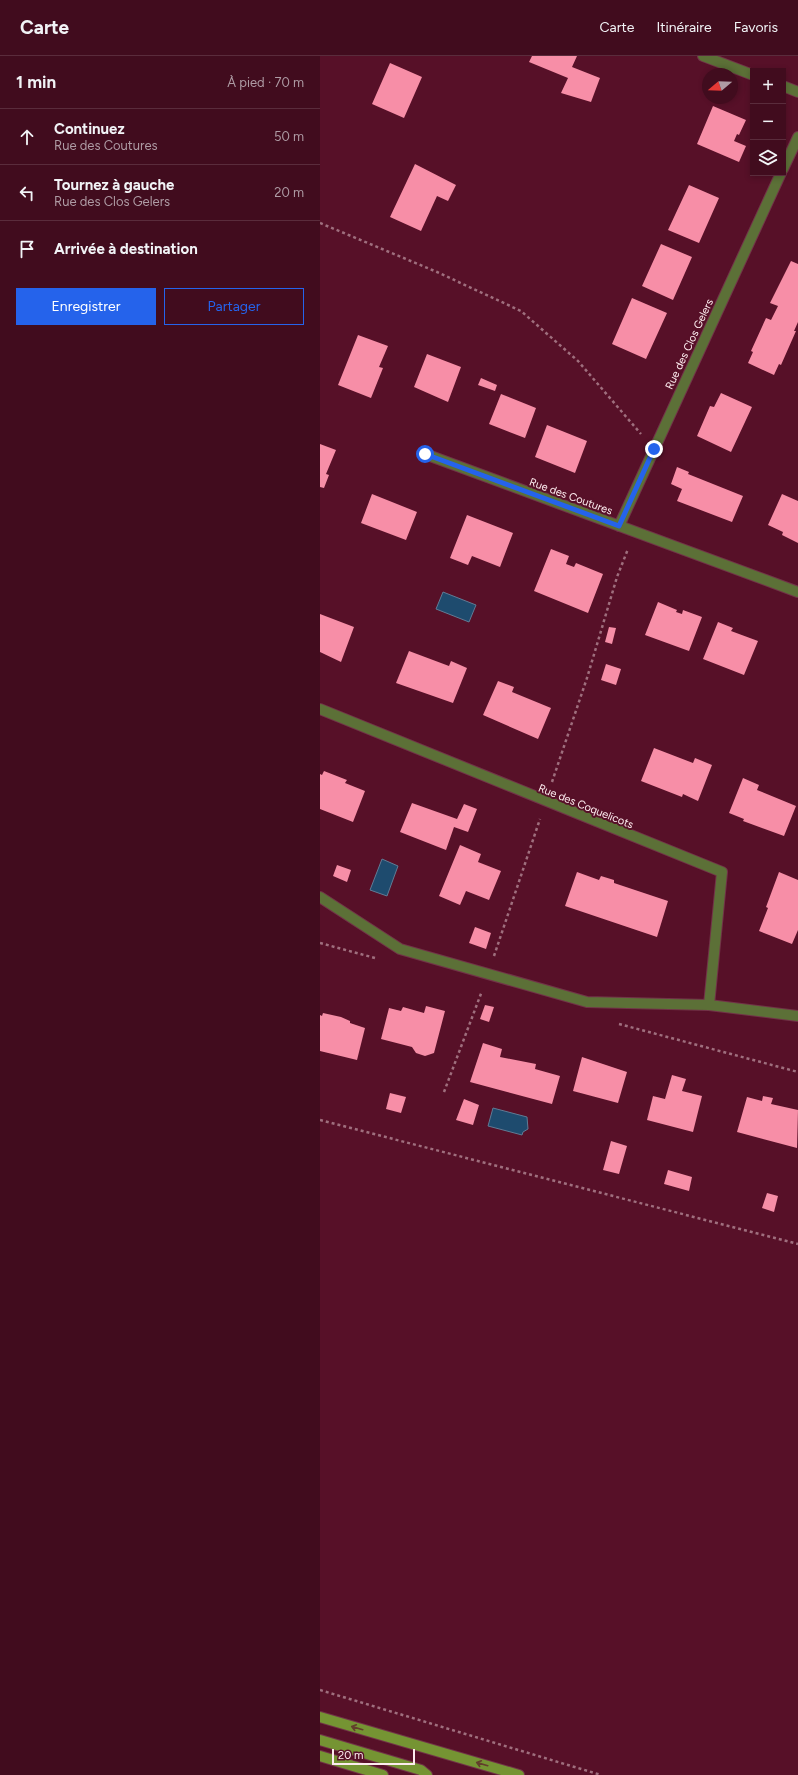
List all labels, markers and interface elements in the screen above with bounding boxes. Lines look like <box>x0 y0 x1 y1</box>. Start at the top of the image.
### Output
text: Carte <box>20 16 69 39</box>
text: Carte <box>600 19 634 36</box>
text: Itinéraire <box>656 19 712 36</box>
text: Favoris <box>734 19 778 36</box>
north arrow <box>702 68 738 104</box>
map controls <box>750 68 786 176</box>
button: + <box>750 68 786 104</box>
text: 1 min <box>16 72 56 92</box>
text: À pied · 70 m <box>227 75 304 90</box>
button: − <box>750 104 786 140</box>
text: Continuez <box>54 120 125 138</box>
icon: ahead <box>16 126 38 148</box>
text: 50 m <box>274 129 304 144</box>
text: Rue des Coutures <box>54 138 158 153</box>
button: layers <box>750 140 786 176</box>
text: Tournez à gauche <box>54 176 174 194</box>
icon: left <box>16 182 38 204</box>
text: 20 m <box>274 185 304 200</box>
text: Rue des Clos Gelers <box>54 194 170 209</box>
icon: arrive <box>16 238 38 260</box>
text: Arrivée à destination <box>54 240 198 258</box>
button: Enregistrer <box>16 288 156 325</box>
button: Partager <box>164 288 304 325</box>
street label: Rue des Clos Gelers <box>663 297 716 391</box>
route end <box>645 440 663 458</box>
route start <box>416 445 434 463</box>
street label: Rue des Coutures <box>527 475 614 518</box>
street label: Rue des Coquelicots <box>536 781 635 831</box>
one-way arrow <box>351 1724 364 1731</box>
scale bar <box>332 1747 415 1766</box>
text: 20 m <box>338 1749 363 1762</box>
one-way arrow <box>476 1760 489 1767</box>

